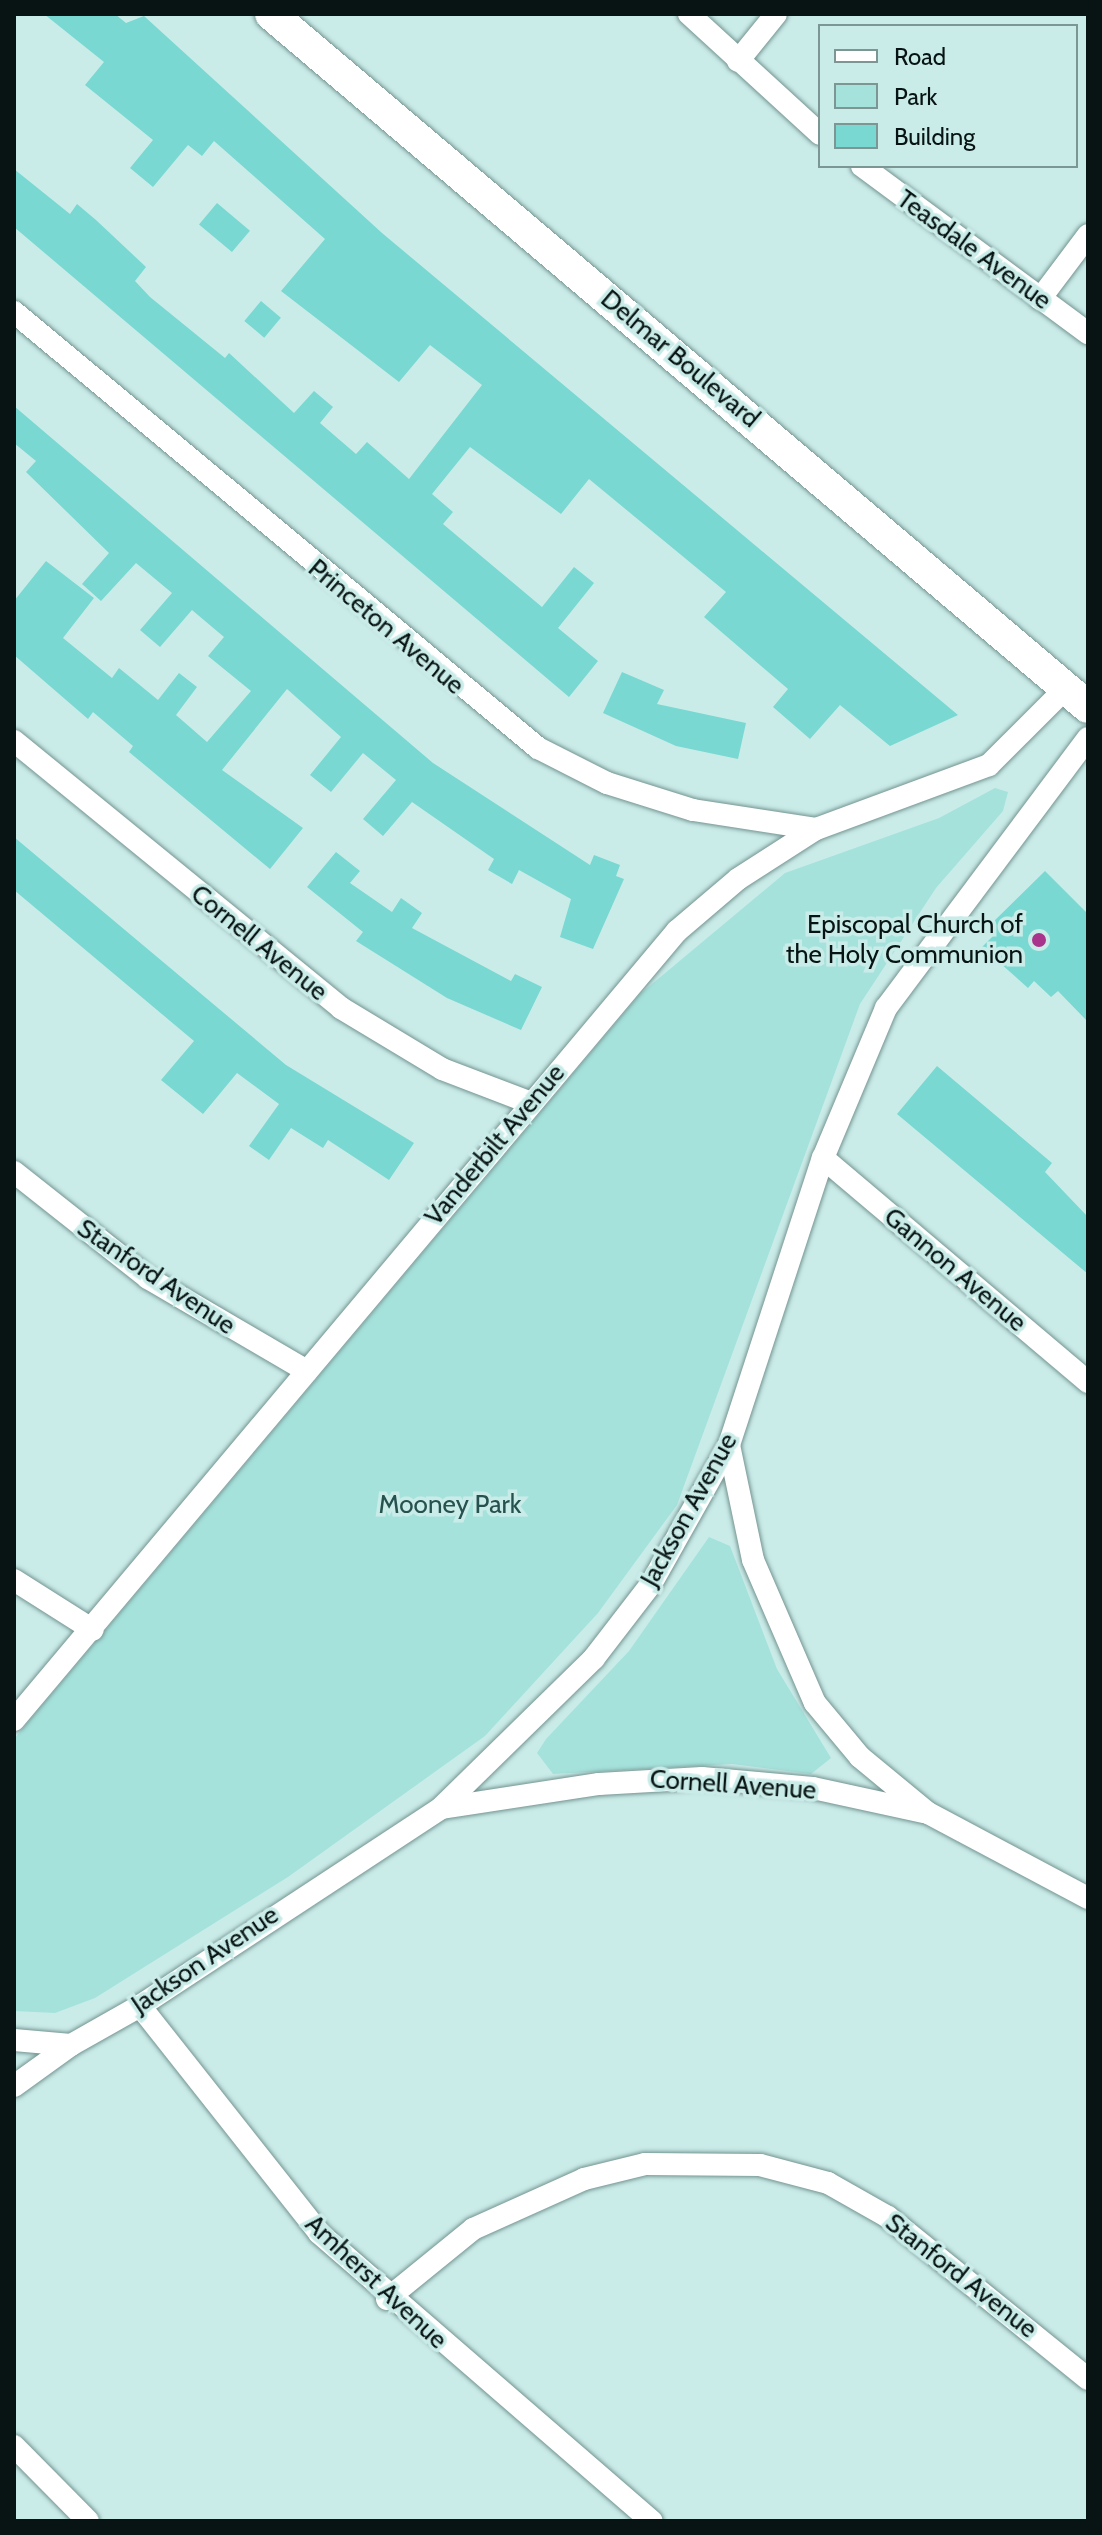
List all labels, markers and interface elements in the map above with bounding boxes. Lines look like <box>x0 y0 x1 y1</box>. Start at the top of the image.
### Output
legend <box>818 24 1078 168</box>
text: Road <box>894 42 946 71</box>
text: Park <box>894 82 937 111</box>
text: Building <box>894 122 975 151</box>
street label: Teasdale Avenue <box>891 184 1057 316</box>
street label: Delmar Boulevard <box>594 284 766 434</box>
street label: Princeton Avenue <box>302 553 470 701</box>
street label: Cornell Avenue <box>184 878 334 1008</box>
place label: Episcopal Church of the Holy Communion <box>786 909 1023 970</box>
marker: Episcopal Church of the Holy Communion <box>1030 931 1048 949</box>
street label: Vanderbilt Avenue <box>419 1058 571 1232</box>
street label: Gannon Avenue <box>878 1201 1032 1339</box>
street label: Stanford Avenue <box>71 1213 241 1341</box>
street label: Jackson Avenue <box>634 1428 744 1592</box>
park label: Mooney Park <box>379 1489 521 1521</box>
street label: Cornell Avenue <box>649 1764 817 1806</box>
street label: Jackson Avenue <box>126 1899 284 2021</box>
street label: Stanford Avenue <box>879 2207 1043 2345</box>
street label: Amherst Avenue <box>299 2208 453 2356</box>

